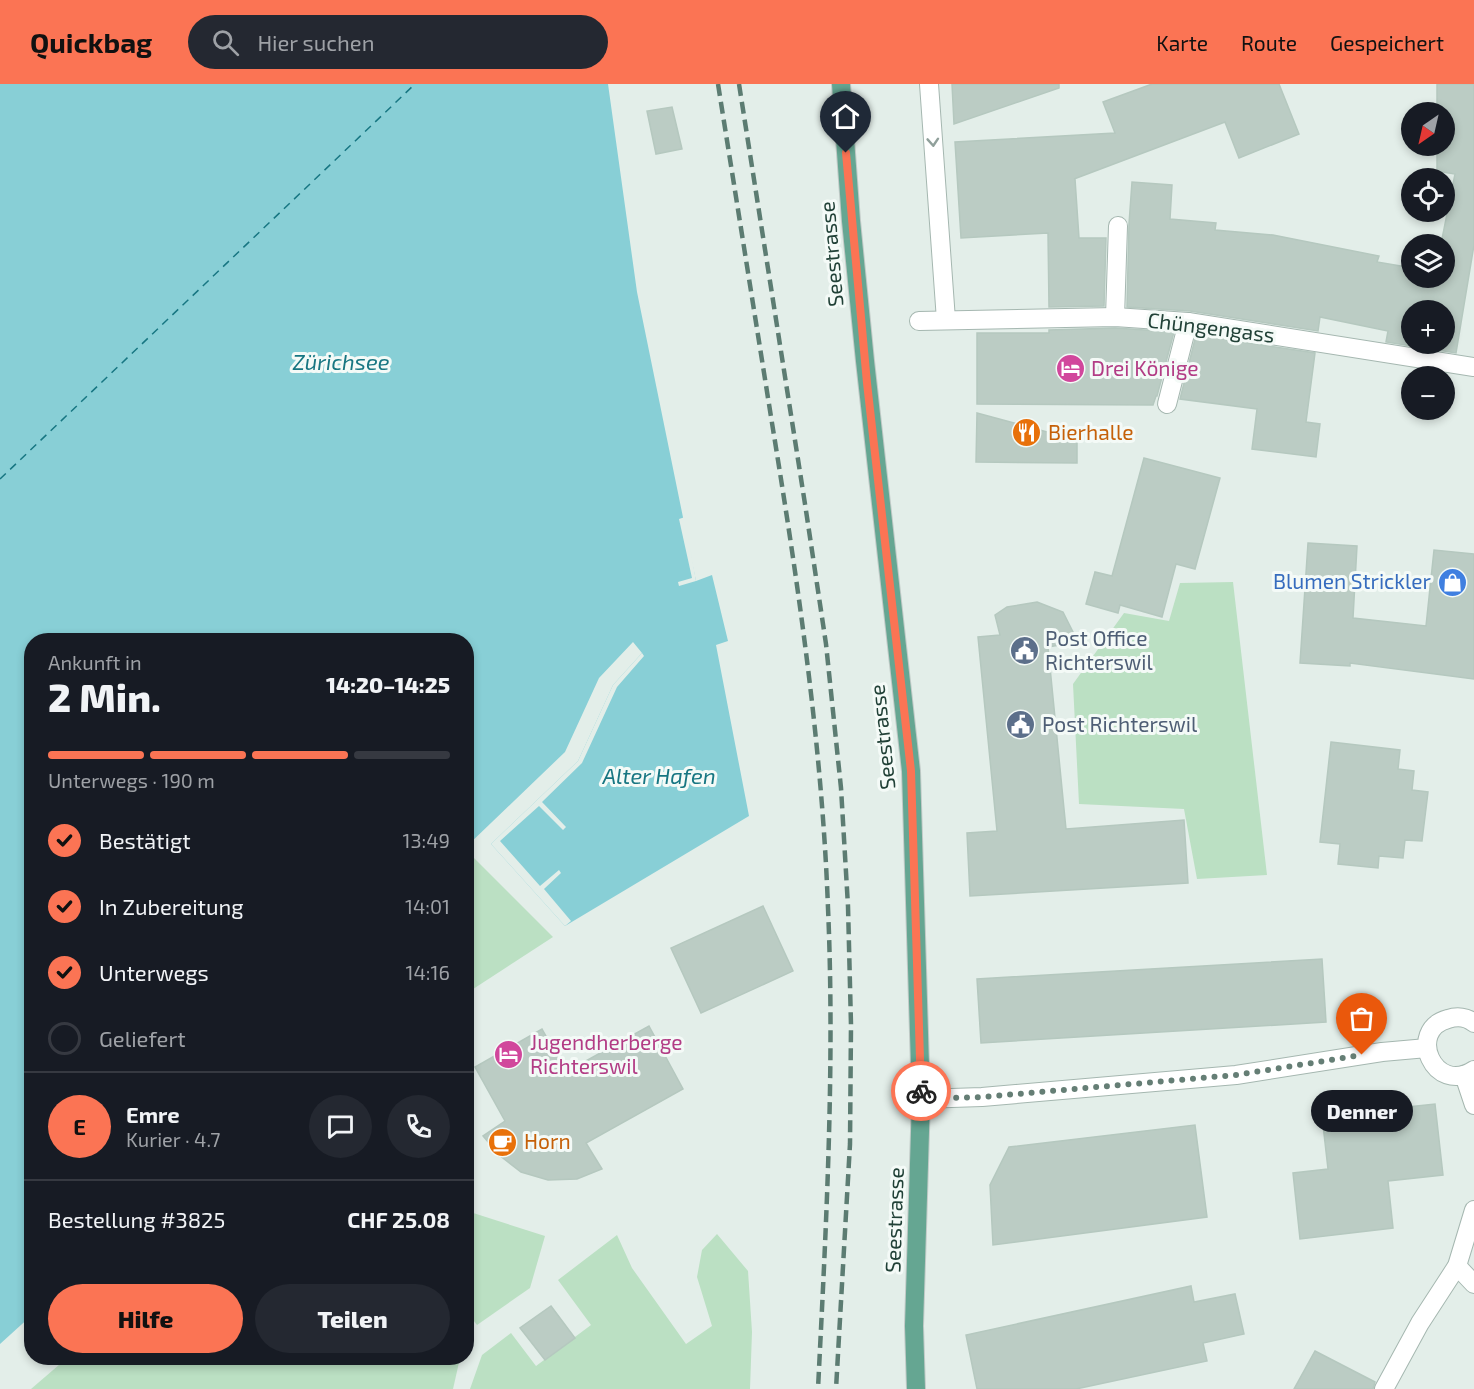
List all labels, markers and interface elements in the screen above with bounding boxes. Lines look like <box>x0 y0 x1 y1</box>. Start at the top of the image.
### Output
search box <box>188 15 608 69</box>
text: Quickbag <box>30 25 152 59</box>
icon: search <box>209 26 242 59</box>
text: Hier suchen <box>257 29 374 55</box>
text: Karte <box>1156 30 1208 55</box>
text: Route <box>1241 30 1297 55</box>
text: Gespeichert <box>1330 30 1444 55</box>
pin <box>820 91 871 153</box>
icon: home <box>829 100 862 133</box>
north arrow <box>1401 102 1455 156</box>
map controls <box>1401 102 1455 420</box>
one-way arrow <box>927 138 940 147</box>
button: locate <box>1401 168 1455 222</box>
street label: Seestrasse <box>813 200 848 308</box>
button: layers <box>1401 234 1455 288</box>
button: + <box>1401 300 1455 354</box>
street label: Chüngengass <box>1146 306 1276 347</box>
water label: Zürichsee <box>292 348 390 374</box>
hotel icon: Drei Könige <box>1054 353 1086 385</box>
place label: Drei Könige <box>1091 355 1199 380</box>
button: − <box>1401 366 1455 420</box>
restaurant icon: Bierhalle <box>1011 417 1043 449</box>
place label: Bierhalle <box>1048 419 1133 444</box>
shop icon: Blumen Strickler <box>1436 566 1468 598</box>
place label: Blumen Strickler <box>1273 568 1432 593</box>
place label: Post Office Richterswil <box>1045 625 1154 674</box>
public building icon: Post Office Richterswil <box>1008 635 1040 667</box>
text: Ankunft in <box>48 650 142 674</box>
text: 14:20–14:25 <box>326 671 450 697</box>
text: 2 Min. <box>48 673 161 720</box>
street label: Seestrasse <box>864 683 899 791</box>
public building icon: Post Richterswil <box>1005 709 1037 741</box>
place label: Post Richterswil <box>1042 711 1198 736</box>
water label: Alter Hafen <box>601 762 716 788</box>
text: Unterwegs · 190 m <box>48 768 215 792</box>
icon: check <box>48 824 81 857</box>
text: Bestätigt <box>99 827 191 853</box>
text: 13:49 <box>402 828 450 852</box>
icon: check <box>48 890 81 923</box>
text: In Zubereitung <box>99 893 244 919</box>
text: 14:01 <box>405 894 450 918</box>
icon: check <box>48 956 81 989</box>
text: Unterwegs <box>99 959 209 985</box>
text: 14:16 <box>406 960 450 984</box>
pin <box>1336 993 1387 1055</box>
icon: bag <box>1345 1002 1378 1035</box>
text: Geliefert <box>99 1025 186 1051</box>
place label: Jugendherberge Richterswil <box>530 1029 683 1078</box>
hotel icon: Jugendherberge Richterswil <box>493 1039 525 1071</box>
courier <box>891 1061 951 1121</box>
icon: bike <box>905 1075 938 1108</box>
callout: Denner <box>1311 1091 1413 1133</box>
button: chat <box>309 1095 372 1158</box>
button: phone <box>387 1095 450 1158</box>
text: Denner <box>1327 1099 1397 1123</box>
text: Emre <box>126 1101 180 1127</box>
text: E <box>73 1113 86 1139</box>
cafe icon: Horn <box>487 1126 519 1158</box>
text: Kurier · 4.7 <box>126 1127 221 1151</box>
place label: Horn <box>524 1128 571 1153</box>
street label: Seestrasse <box>879 1167 908 1273</box>
text: Bestellung #3825 <box>48 1206 225 1232</box>
text: CHF 25.08 <box>347 1206 450 1232</box>
button: Hilfe <box>48 1284 243 1353</box>
button: Teilen <box>255 1284 450 1353</box>

